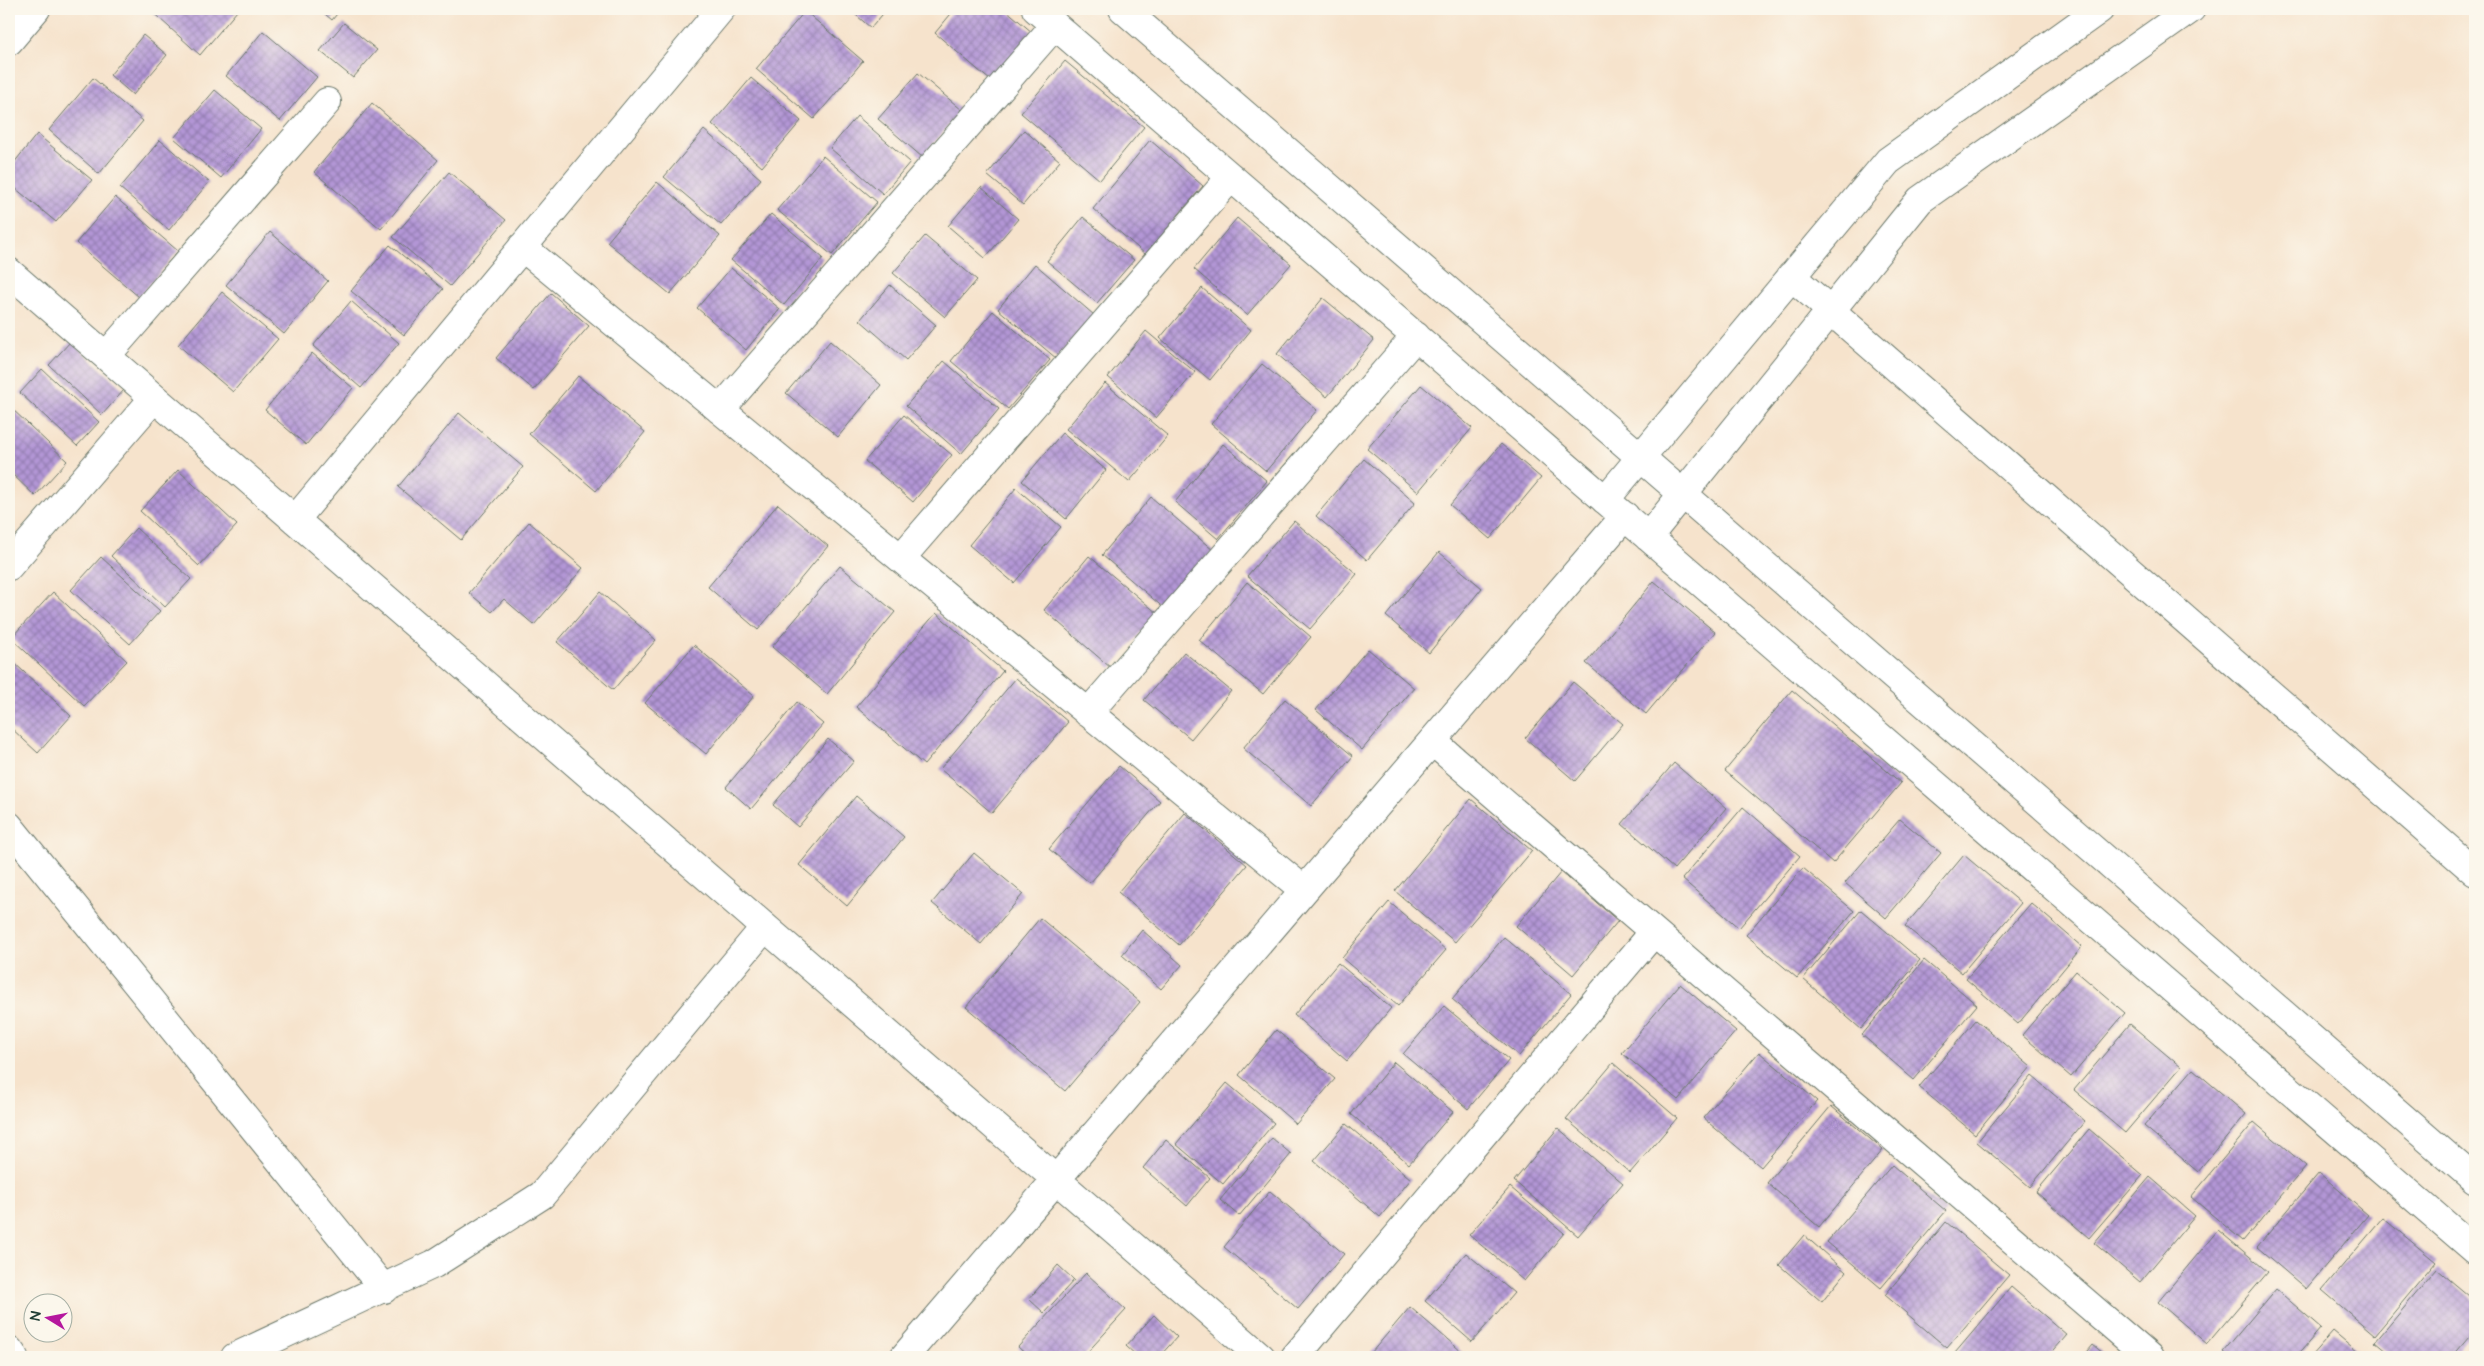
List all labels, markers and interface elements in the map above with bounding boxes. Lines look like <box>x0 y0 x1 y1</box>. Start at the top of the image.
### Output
north arrow <box>22 1294 72 1344</box>
text: N <box>26 1310 47 1322</box>

